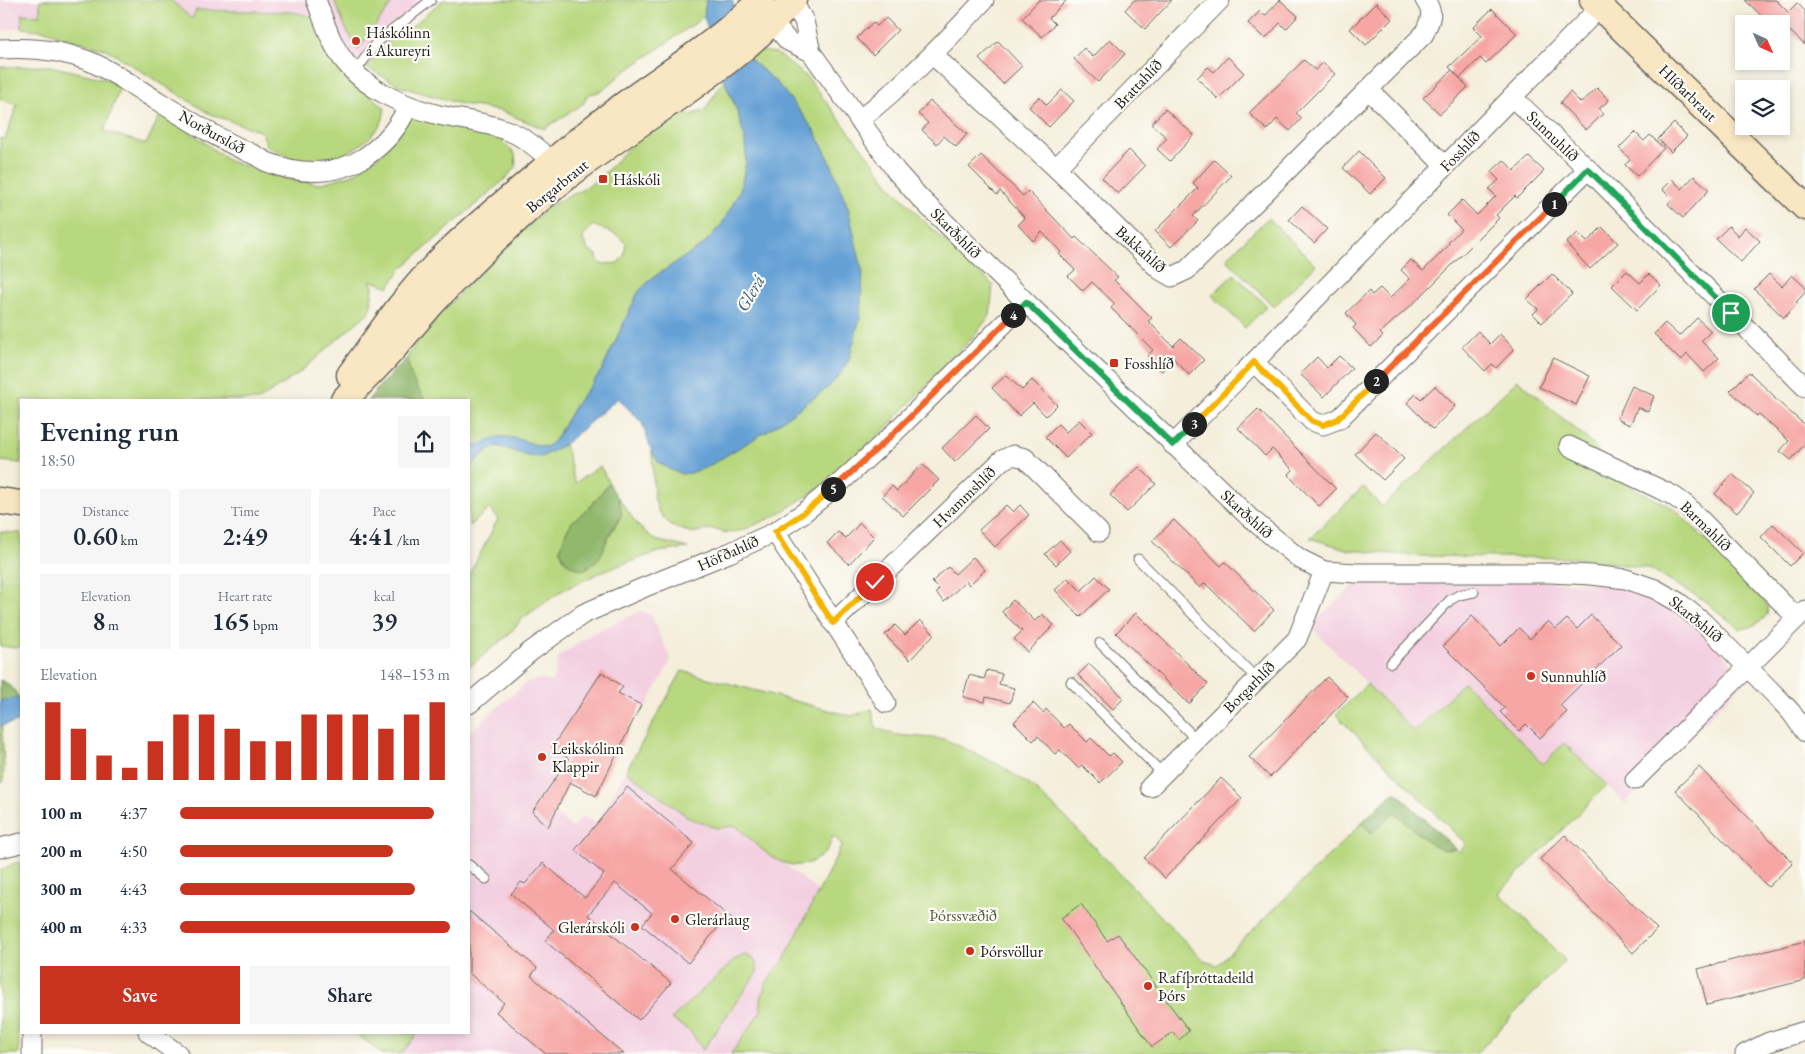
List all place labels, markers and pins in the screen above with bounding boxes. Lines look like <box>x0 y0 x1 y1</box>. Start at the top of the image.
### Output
place label: Háskólinn á Akureyri <box>366 22 431 61</box>
marker: Háskólinn á Akureyri <box>350 35 362 47</box>
place label: Háskóli <box>613 169 661 190</box>
marker: Háskóli <box>597 173 609 185</box>
pin: 1 <box>1542 192 1566 216</box>
pin <box>1710 292 1752 334</box>
pin: 4 <box>1000 302 1026 328</box>
place label: Fosshlíð <box>1124 353 1174 374</box>
marker: Fosshlíð <box>1108 357 1120 369</box>
pin: 2 <box>1364 368 1388 394</box>
pin: 3 <box>1182 412 1206 436</box>
pin: 5 <box>820 476 846 502</box>
pin <box>854 561 896 603</box>
place label: Sunnuhlíð <box>1541 666 1606 687</box>
marker: Sunnuhlíð <box>1525 670 1537 682</box>
place label: Leikskólinn Klappir <box>552 738 625 777</box>
marker: Leikskólinn Klappir <box>536 751 548 763</box>
place label: Glerárlaug <box>685 909 750 930</box>
marker: Glerárlaug <box>669 913 681 925</box>
place label: Glerárskóli <box>558 917 625 938</box>
marker: Glerárskóli <box>629 921 641 933</box>
place label: Þórsvöllur <box>980 941 1044 962</box>
marker: Þórsvöllur <box>964 945 976 957</box>
place label: Rafíþróttadeild Þórs <box>1158 967 1255 1006</box>
marker: Rafíþróttadeild Þórs <box>1142 980 1154 992</box>

